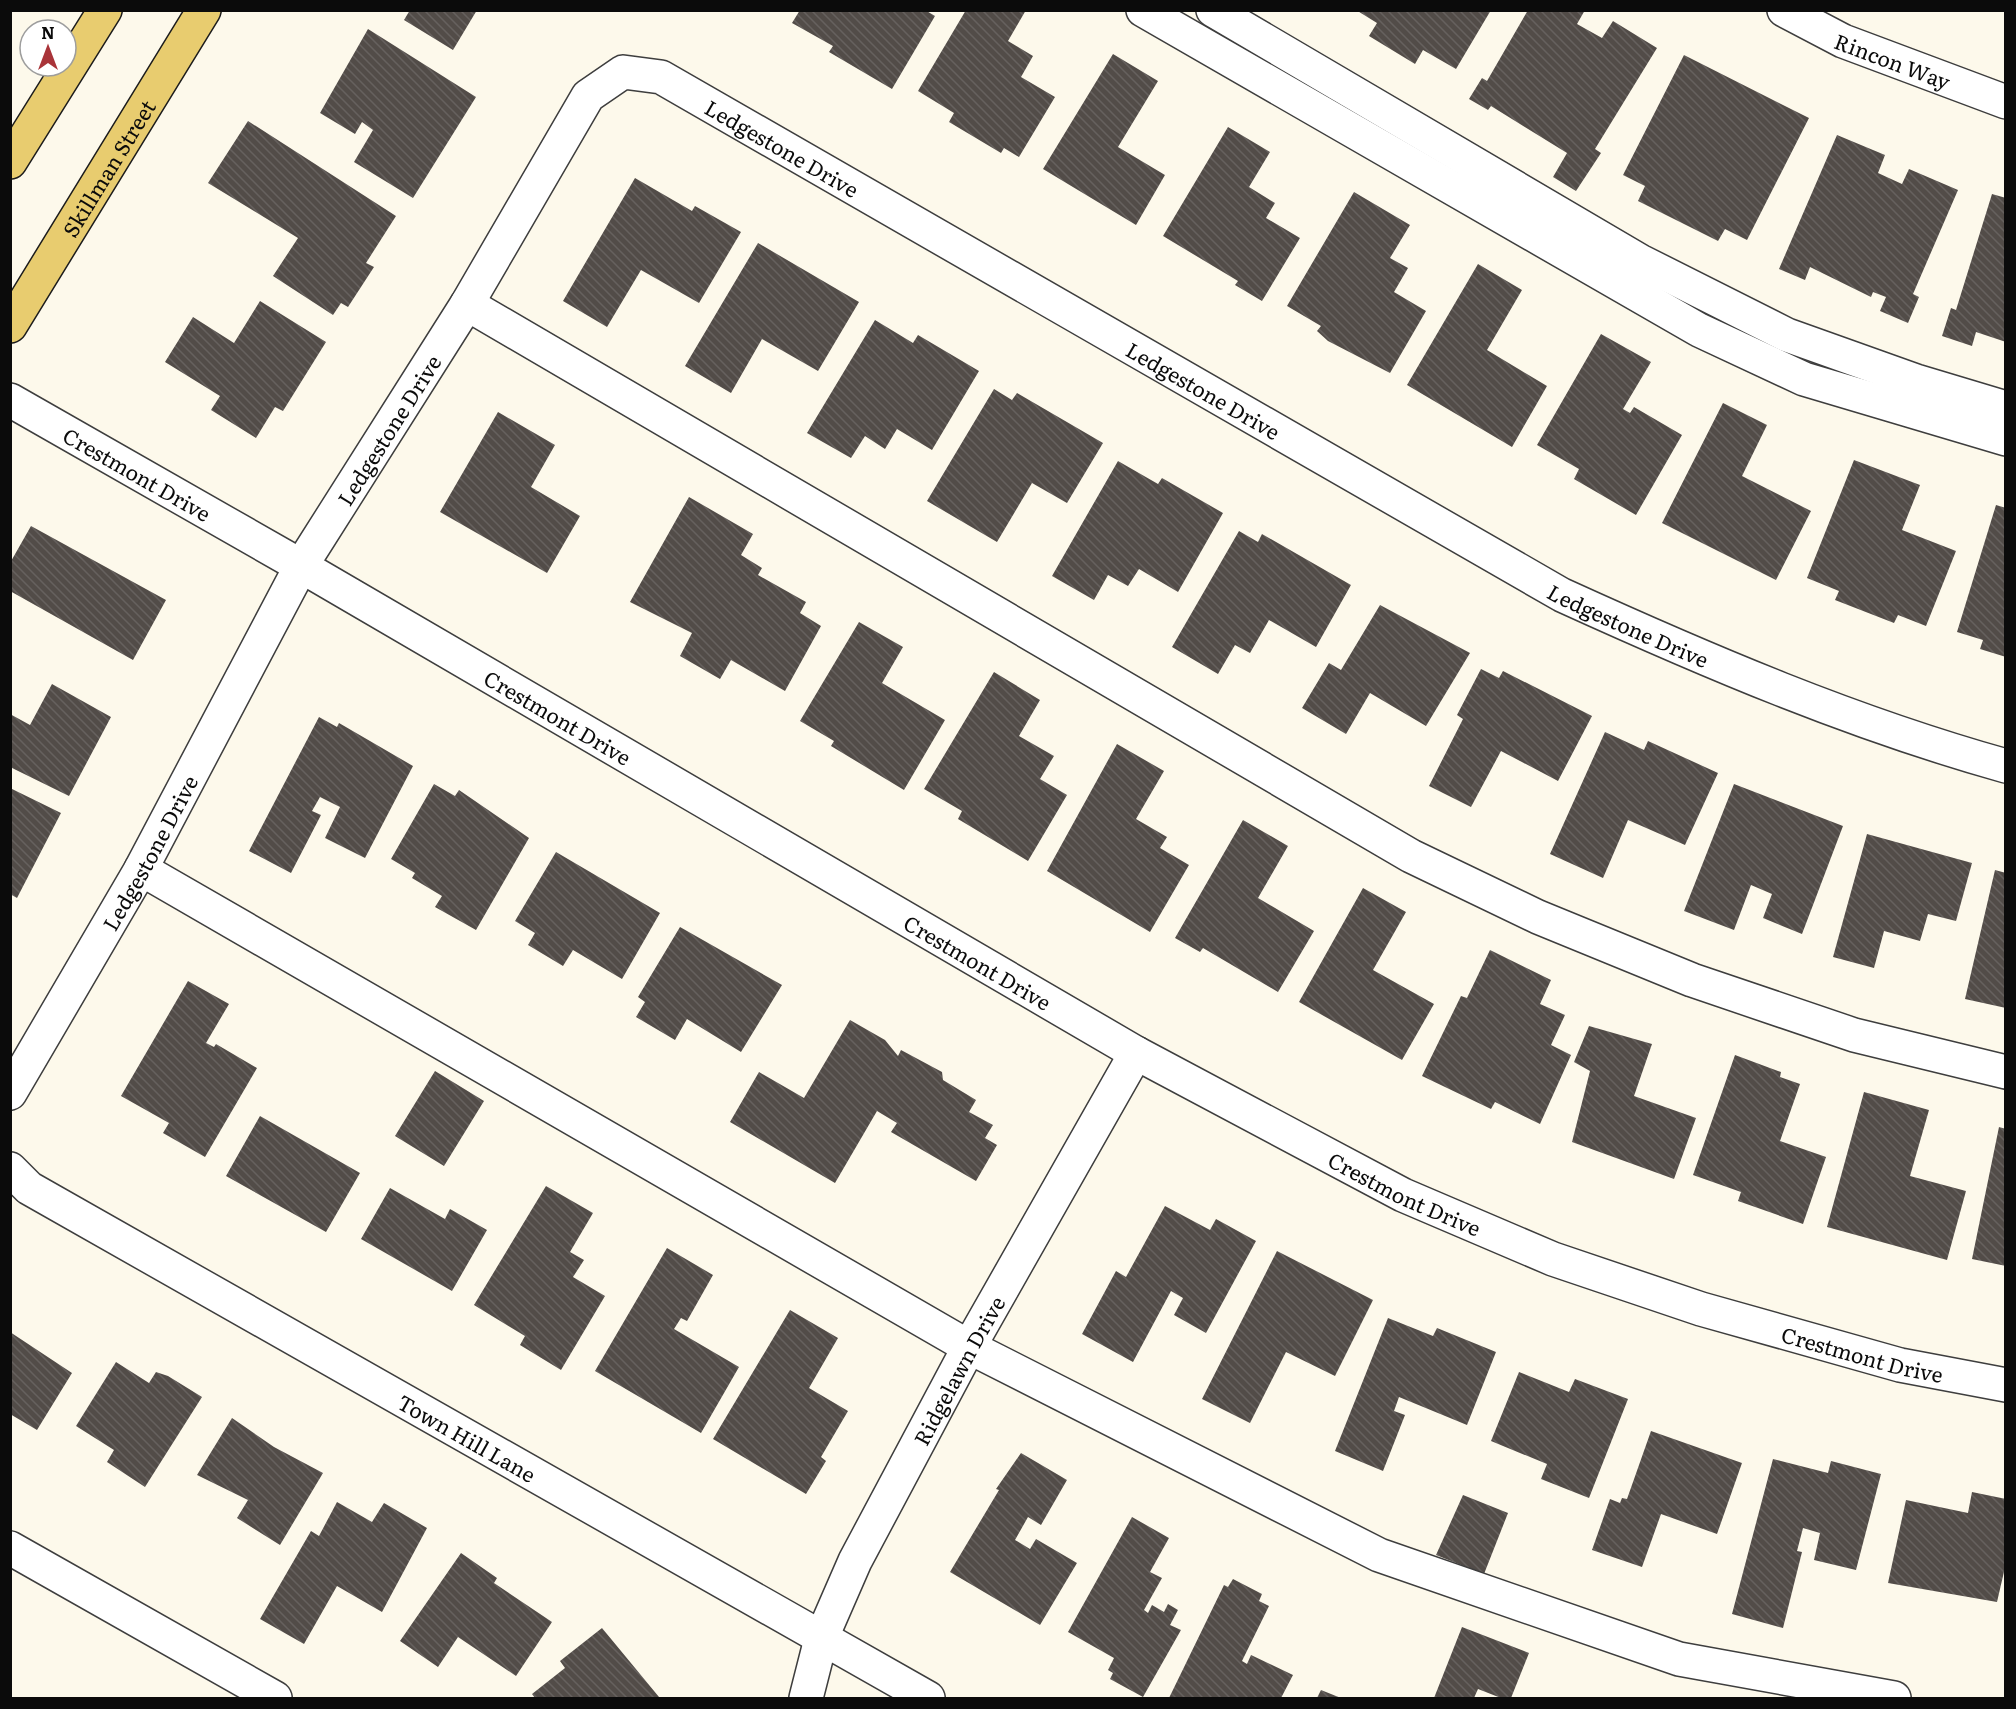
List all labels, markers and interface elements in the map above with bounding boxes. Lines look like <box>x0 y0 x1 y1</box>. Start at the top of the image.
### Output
north arrow <box>18 18 78 78</box>
text: N <box>41 20 55 44</box>
street label: Rincon Way <box>1831 24 1956 96</box>
street label: Ledgestone Drive <box>700 90 865 204</box>
street label: Skillman Street <box>53 92 162 242</box>
street label: Ledgestone Drive <box>1121 333 1287 446</box>
street label: Ledgestone Drive <box>328 348 447 511</box>
street label: Crestmont Drive <box>58 418 218 527</box>
street label: Ledgestone Drive <box>1543 575 1714 674</box>
street label: Crestmont Drive <box>479 661 638 771</box>
street label: Ledgestone Drive <box>93 769 204 936</box>
street label: Crestmont Drive <box>899 906 1058 1016</box>
street label: Crestmont Drive <box>1323 1143 1486 1242</box>
street label: Ridgelawn Drive <box>904 1289 1011 1450</box>
street label: Crestmont Drive <box>1778 1317 1946 1388</box>
street label: Town Hill Lane <box>393 1385 542 1488</box>

